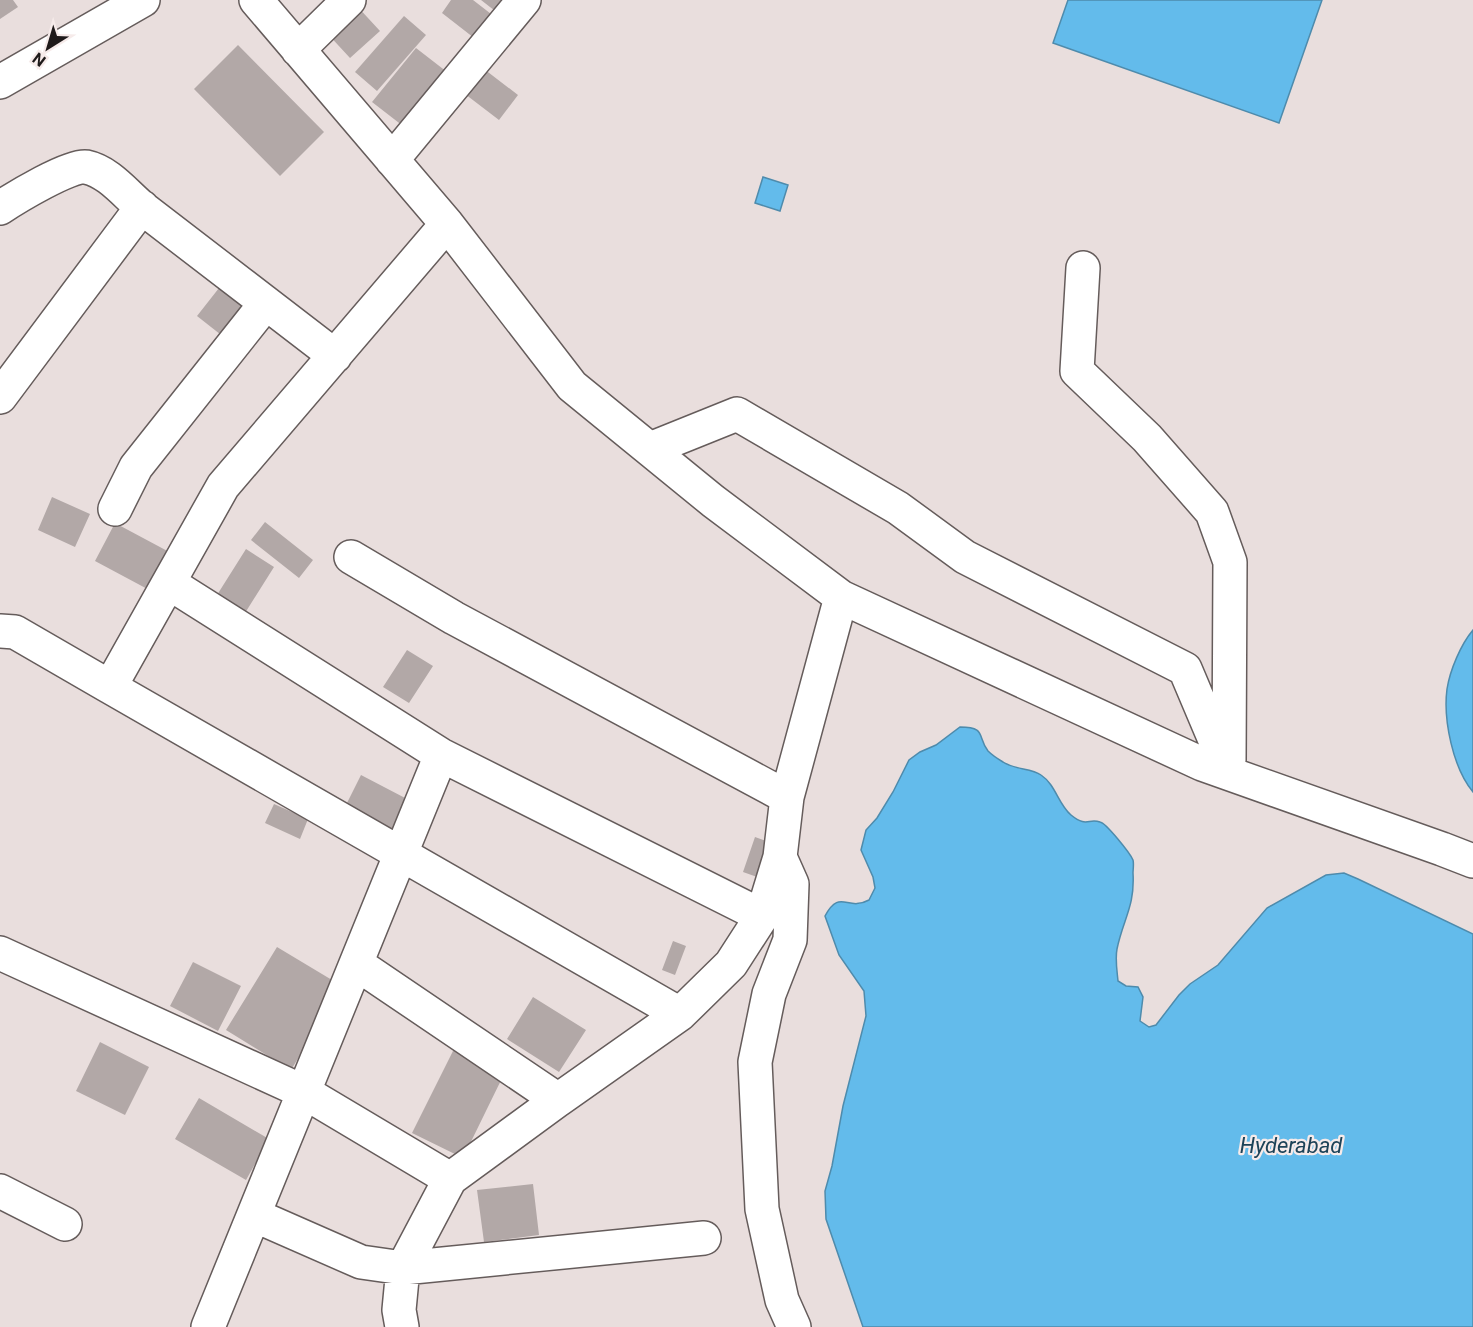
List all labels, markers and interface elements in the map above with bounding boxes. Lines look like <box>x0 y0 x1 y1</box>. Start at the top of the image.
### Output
north arrow <box>18 18 78 78</box>
text: N <box>29 49 50 71</box>
water label: Hyderabad <box>1240 1133 1343 1158</box>

